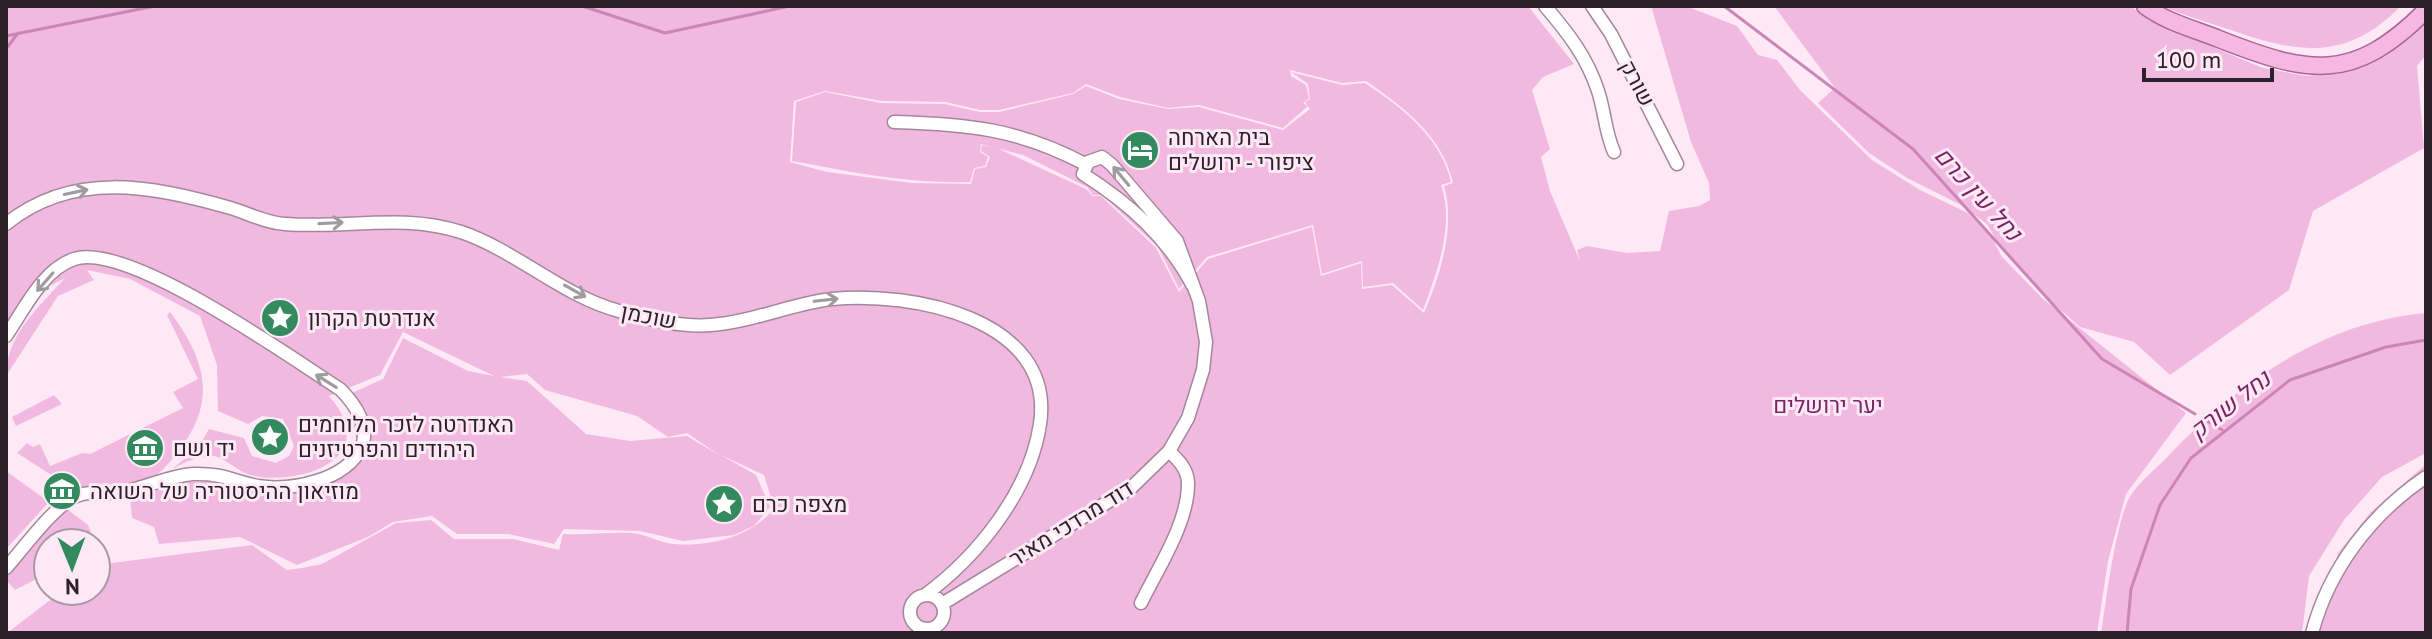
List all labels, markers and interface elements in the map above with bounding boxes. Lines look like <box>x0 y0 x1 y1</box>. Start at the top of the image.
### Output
scale bar <box>2144 32 2272 82</box>
text: 100 m <box>2156 44 2221 75</box>
street label: שורק <box>1614 55 1662 111</box>
place label: בית הארחה ציפורי - ירושלים <box>1168 123 1314 176</box>
hotel icon: בית הארחה ציפורי - ירושלים <box>1119 129 1161 171</box>
water label: נחל עין כרם <box>1928 140 2030 249</box>
one-way arrow <box>1112 166 1130 187</box>
one-way arrow <box>63 184 89 199</box>
one-way arrow <box>317 215 344 230</box>
one-way arrow <box>36 272 54 292</box>
one-way arrow <box>563 283 586 299</box>
one-way arrow <box>813 292 838 307</box>
place icon: אנדרטת הקרון <box>259 297 301 339</box>
street label: שוכמן <box>619 297 679 335</box>
place label: אנדרטת הקרון <box>308 304 436 332</box>
water label: נחל שורק <box>2183 362 2278 446</box>
one-way arrow <box>316 372 338 389</box>
park label: יער ירושלים <box>1773 391 1883 419</box>
place label: האנדרטה לזכר הלוחמים היהודים והפרטיזנים <box>298 410 514 463</box>
place icon: האנדרטה לזכר הלוחמים היהודים והפרטיזנים <box>249 416 291 458</box>
museum icon: יד ושם <box>124 427 166 469</box>
place label: יד ושם <box>173 434 235 462</box>
museum icon: מוזיאון ההיסטוריה של השואה <box>41 470 83 512</box>
street label: דוד מרדכי מאיר <box>1004 474 1138 572</box>
place label: מוזיאון ההיסטוריה של השואה <box>90 477 359 505</box>
place icon: מצפה כרם <box>703 483 745 525</box>
place label: מצפה כרם <box>752 490 847 518</box>
north arrow <box>32 527 112 607</box>
text: N <box>65 573 80 601</box>

